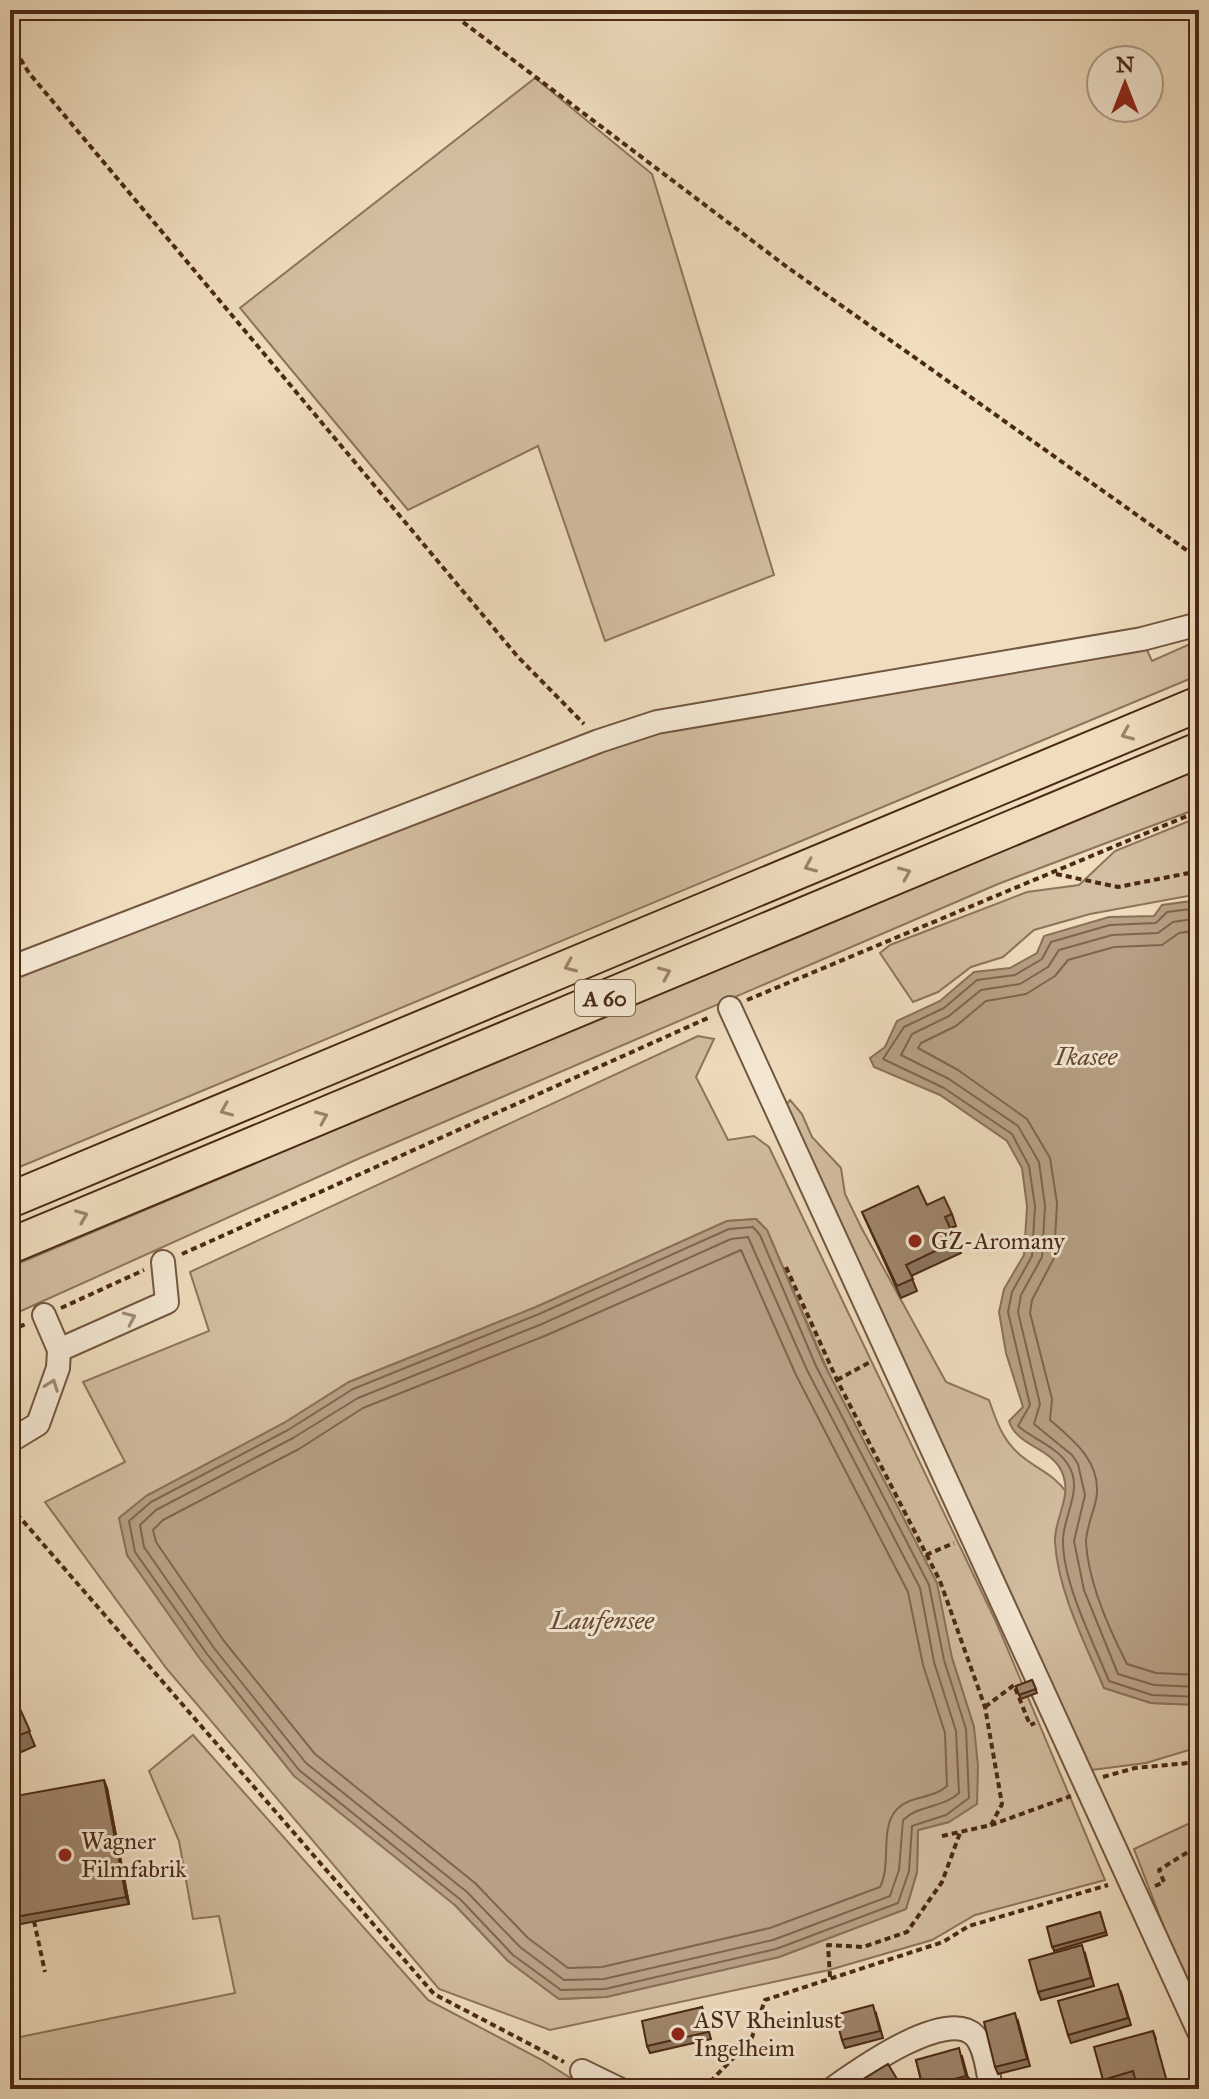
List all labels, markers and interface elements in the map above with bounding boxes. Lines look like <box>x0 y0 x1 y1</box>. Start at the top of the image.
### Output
north arrow <box>1085 44 1165 124</box>
text: N <box>1116 51 1135 78</box>
one-way arrow <box>1121 724 1135 740</box>
one-way arrow <box>803 857 818 873</box>
one-way arrow <box>897 866 911 882</box>
one-way arrow <box>564 957 578 973</box>
one-way arrow <box>657 966 671 983</box>
road number: A 60 <box>575 980 635 1016</box>
water label: Ikasee <box>1054 1040 1118 1072</box>
one-way arrow <box>220 1100 234 1116</box>
one-way arrow <box>314 1110 328 1126</box>
one-way arrow <box>74 1210 88 1226</box>
place label: GZ-Aromany <box>931 1226 1065 1256</box>
marker: GZ-Aromany <box>906 1232 924 1250</box>
one-way arrow <box>122 1312 136 1328</box>
one-way arrow <box>42 1379 58 1393</box>
water label: Laufensee <box>549 1604 655 1636</box>
place label: Wagner Filmfabrik <box>81 1826 187 1884</box>
marker: Wagner Filmfabrik <box>56 1846 74 1864</box>
place label: ASV Rheinlust Ingelheim <box>693 2005 842 2063</box>
marker: ASV Rheinlust Ingelheim <box>669 2025 687 2043</box>

